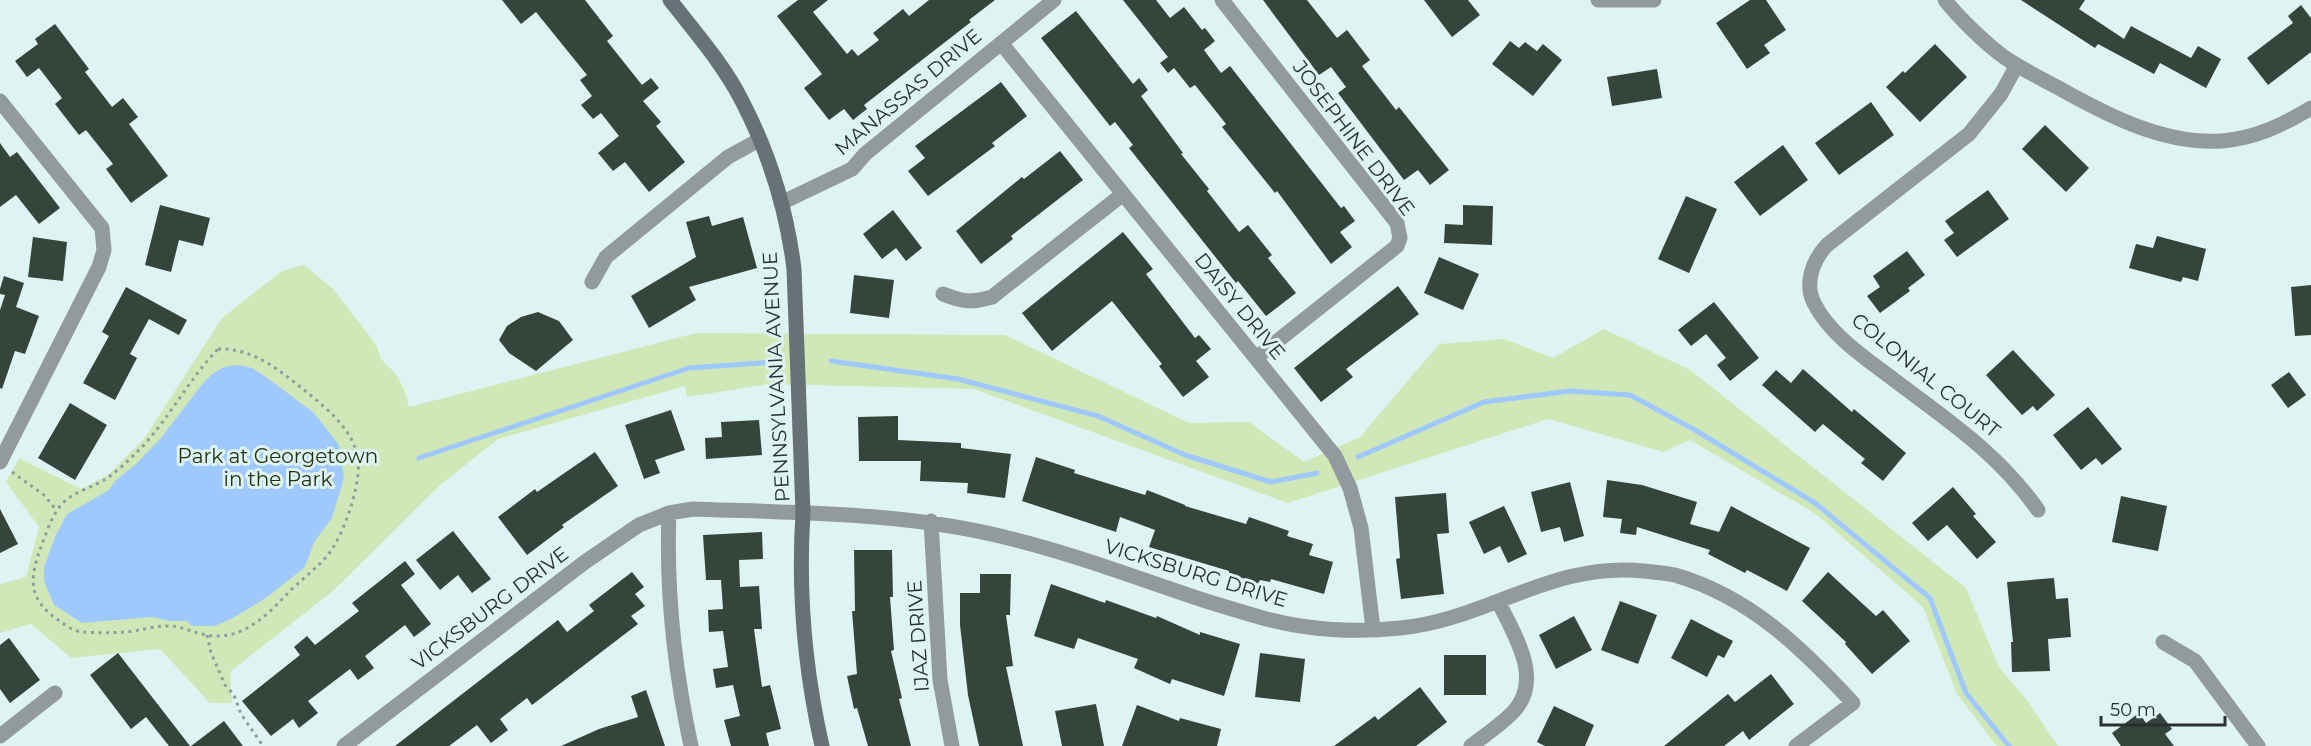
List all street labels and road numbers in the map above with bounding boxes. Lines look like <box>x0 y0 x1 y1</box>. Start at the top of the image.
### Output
street label: MANASSAS DRIVE <box>830 24 986 160</box>
street label: JOSEPHINE DRIVE <box>1287 55 1420 220</box>
street label: DAISY DRIVE <box>1190 248 1290 364</box>
street label: PENNSYLVANIA AVENUE <box>757 251 795 503</box>
street label: COLONIAL COURT <box>1847 308 2005 443</box>
street label: VICKSBURG DRIVE <box>1102 534 1290 612</box>
street label: VICKSBURG DRIVE <box>407 541 573 675</box>
street label: IJAZ DRIVE <box>902 579 934 693</box>

